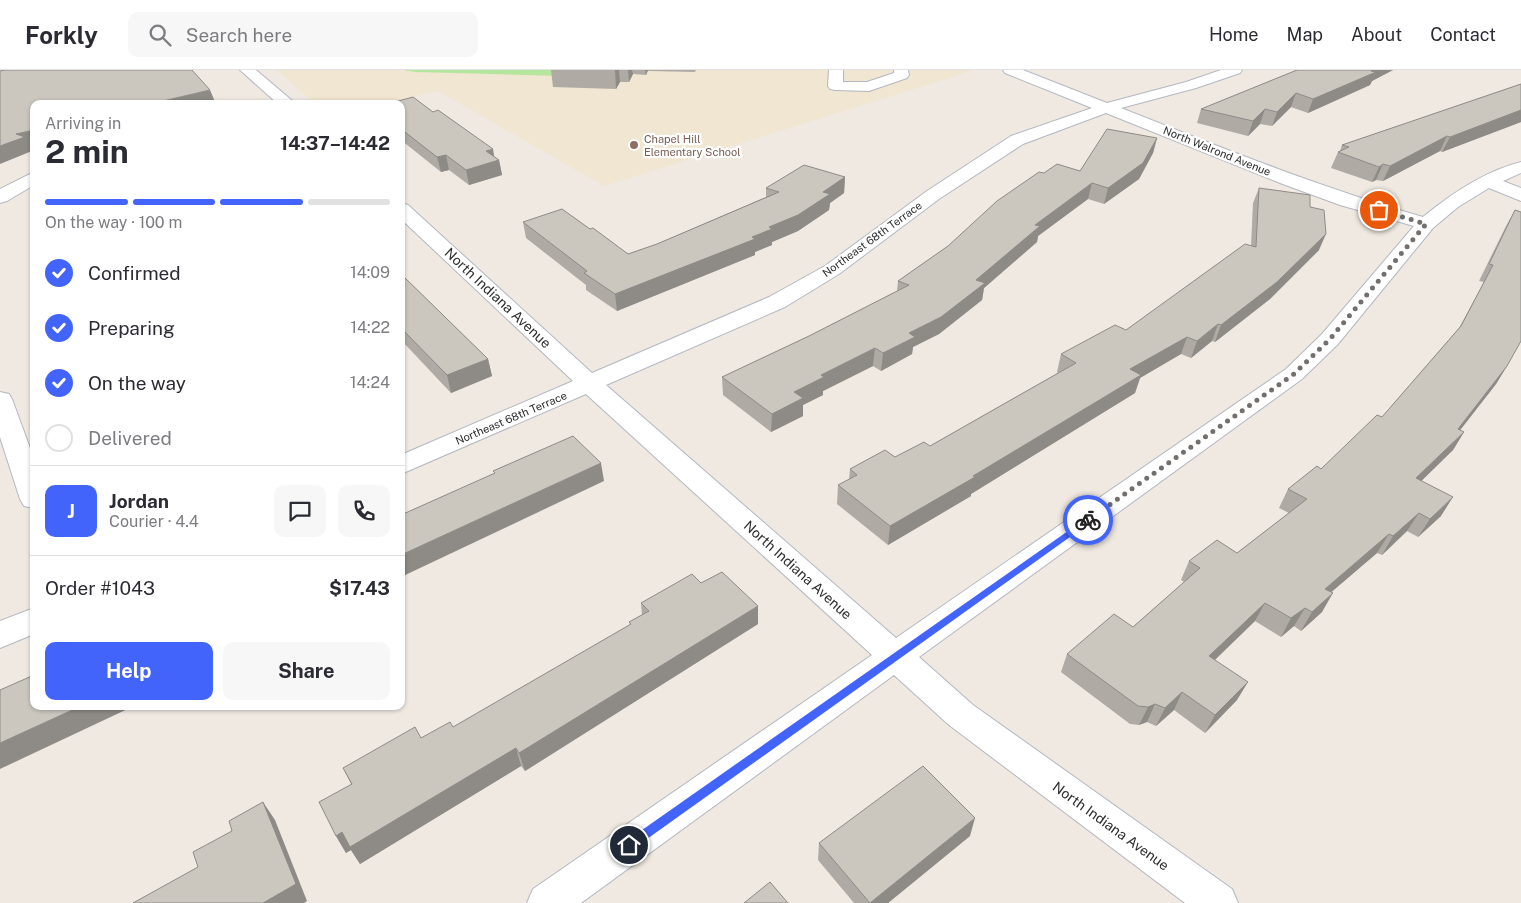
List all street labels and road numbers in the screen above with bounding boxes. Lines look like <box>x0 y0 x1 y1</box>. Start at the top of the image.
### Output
street label: North Walrond Avenue <box>1162 124 1272 178</box>
street label: Northeast 68th Terrace <box>820 199 924 279</box>
street label: North Indiana Avenue <box>442 245 555 351</box>
street label: Northeast 68th Terrace <box>454 389 568 447</box>
street label: North Indiana Avenue <box>741 517 855 623</box>
street label: North Indiana Avenue <box>1050 779 1172 874</box>

